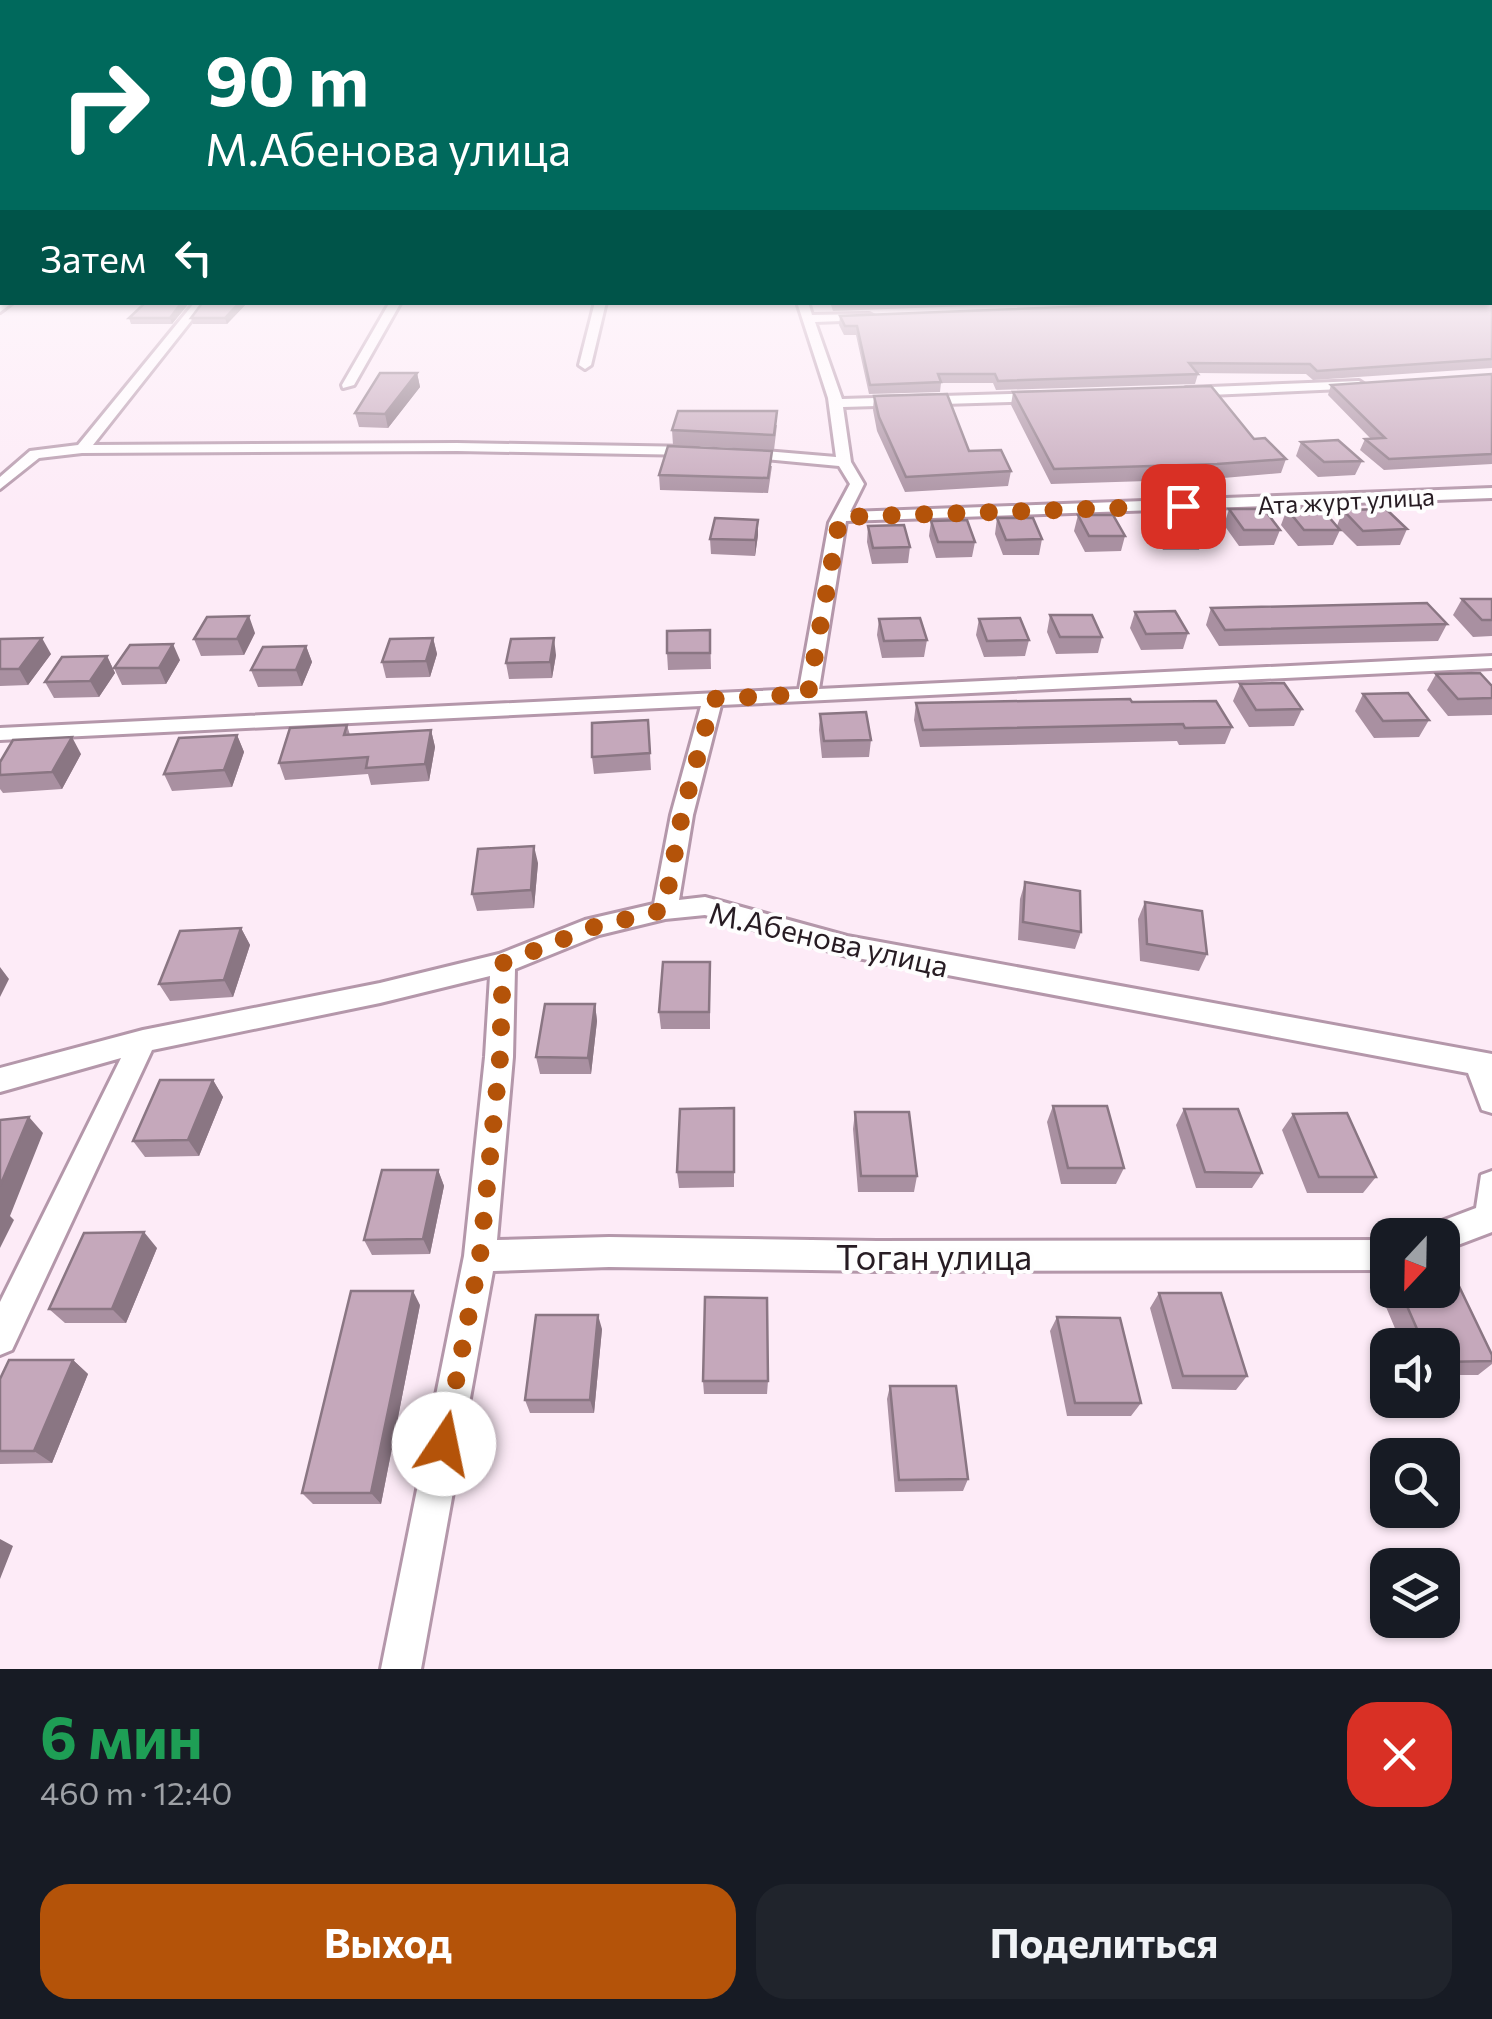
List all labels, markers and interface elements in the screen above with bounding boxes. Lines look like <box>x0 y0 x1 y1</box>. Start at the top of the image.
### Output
text: 90 m <box>205 35 369 120</box>
icon: right <box>40 40 170 170</box>
text: М.Абенова улица <box>205 120 571 175</box>
icon: left <box>166 230 221 285</box>
text: Затем <box>40 234 146 281</box>
pin <box>1141 464 1226 549</box>
icon: arrive <box>1156 479 1211 534</box>
street label: Ата журт улица <box>1257 480 1435 520</box>
street label: М.Абенова улица <box>706 893 952 983</box>
north arrow <box>1370 1218 1460 1308</box>
map controls <box>1370 1218 1460 1638</box>
street label: Тоган улица <box>836 1234 1032 1277</box>
button: sound <box>1370 1328 1460 1418</box>
position arrow <box>392 1392 496 1496</box>
button: search <box>1370 1438 1460 1528</box>
button: layers <box>1370 1548 1460 1638</box>
text: 6 мин <box>40 1698 203 1771</box>
button: close <box>1347 1702 1452 1807</box>
text: 460 m · 12:40 <box>40 1772 232 1812</box>
button: Выход <box>40 1884 736 1999</box>
button: Поделиться <box>756 1884 1452 1999</box>

